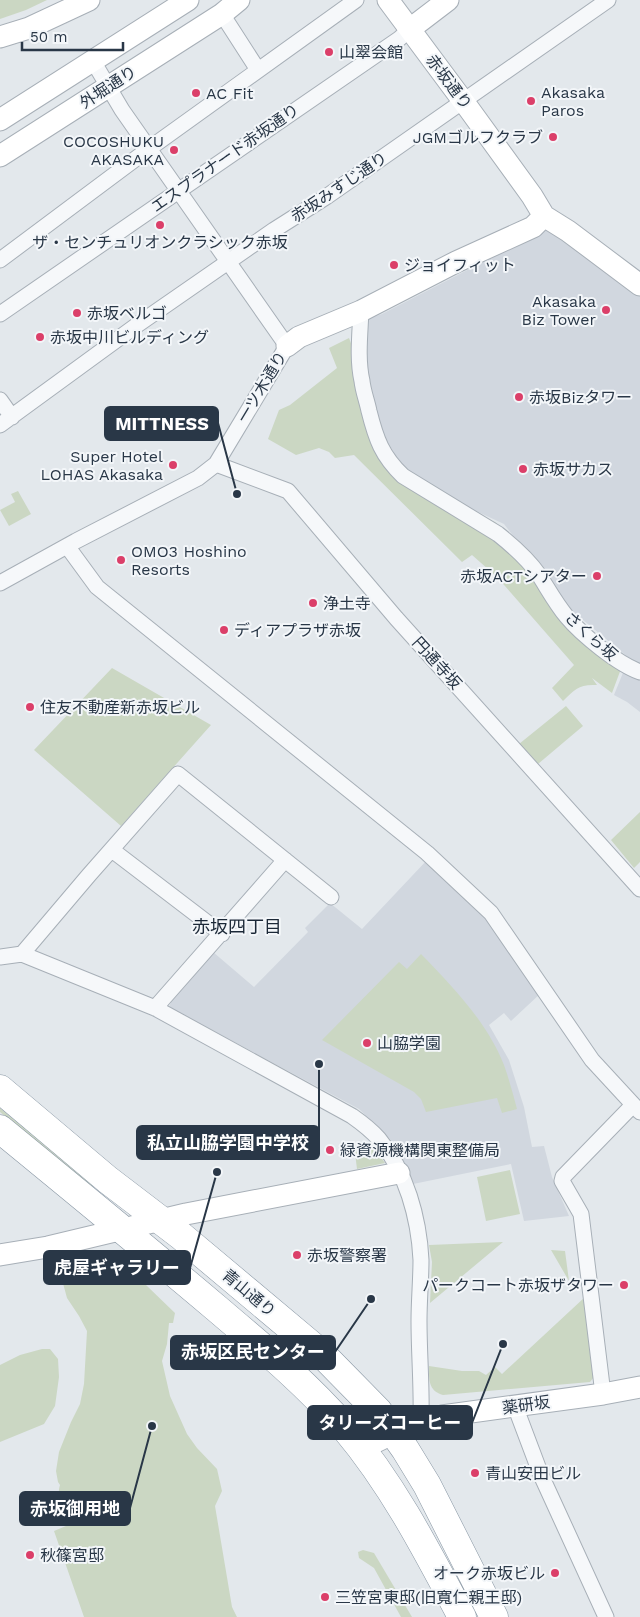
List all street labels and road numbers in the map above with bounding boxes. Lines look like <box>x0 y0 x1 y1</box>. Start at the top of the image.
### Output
street label: 赤坂通り <box>422 51 476 113</box>
street label: 外堀通り <box>76 62 140 112</box>
street label: エスプラナード赤坂通り <box>147 100 303 216</box>
street label: 赤坂みすじ通り <box>287 148 391 226</box>
street label: 一ツ木通り <box>233 348 291 426</box>
street label: さくら坂 <box>561 608 621 664</box>
street label: 円通寺坂 <box>409 633 465 693</box>
street label: 青山通り <box>218 1265 280 1321</box>
street label: 薬研坂 <box>501 1392 551 1418</box>

